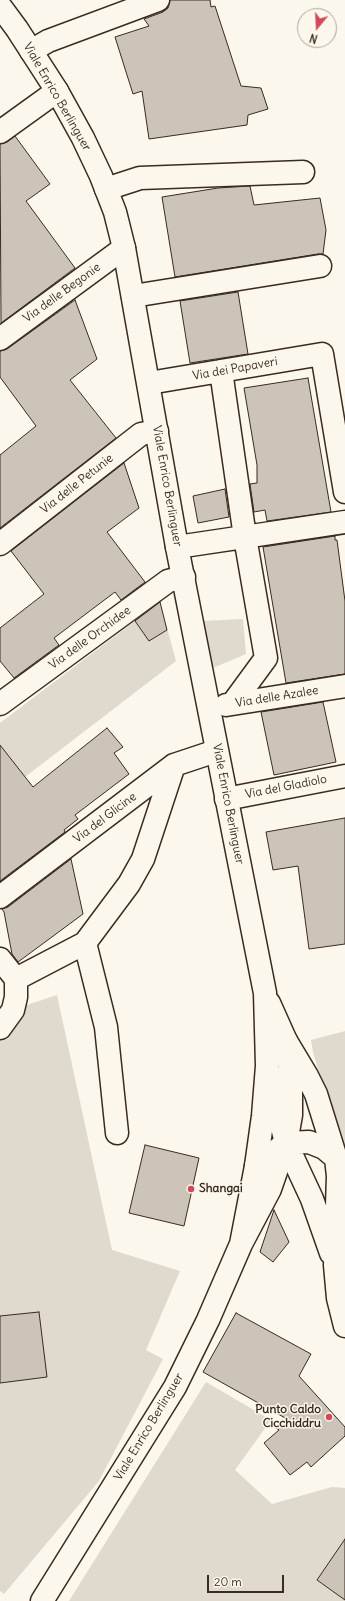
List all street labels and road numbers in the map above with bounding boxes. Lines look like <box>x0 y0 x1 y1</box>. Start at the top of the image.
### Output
street label: Viale Enrico Berlinguer <box>20 40 94 154</box>
street label: Via delle Begonie <box>21 260 103 326</box>
street label: Via dei Papaveri <box>191 354 279 384</box>
street label: Viale Enrico Berlinguer <box>149 424 185 548</box>
street label: Via delle Petunie <box>38 451 116 517</box>
street label: Via delle Orchidee <box>46 603 134 673</box>
street label: Via delle Azalee <box>234 683 320 711</box>
street label: Viale Enrico Berlinguer <box>209 742 247 866</box>
street label: Via del Gladiolo <box>244 772 328 802</box>
street label: Via del Glicine <box>71 790 139 846</box>
street label: Viale Enrico Berlinguer <box>111 1371 187 1483</box>

